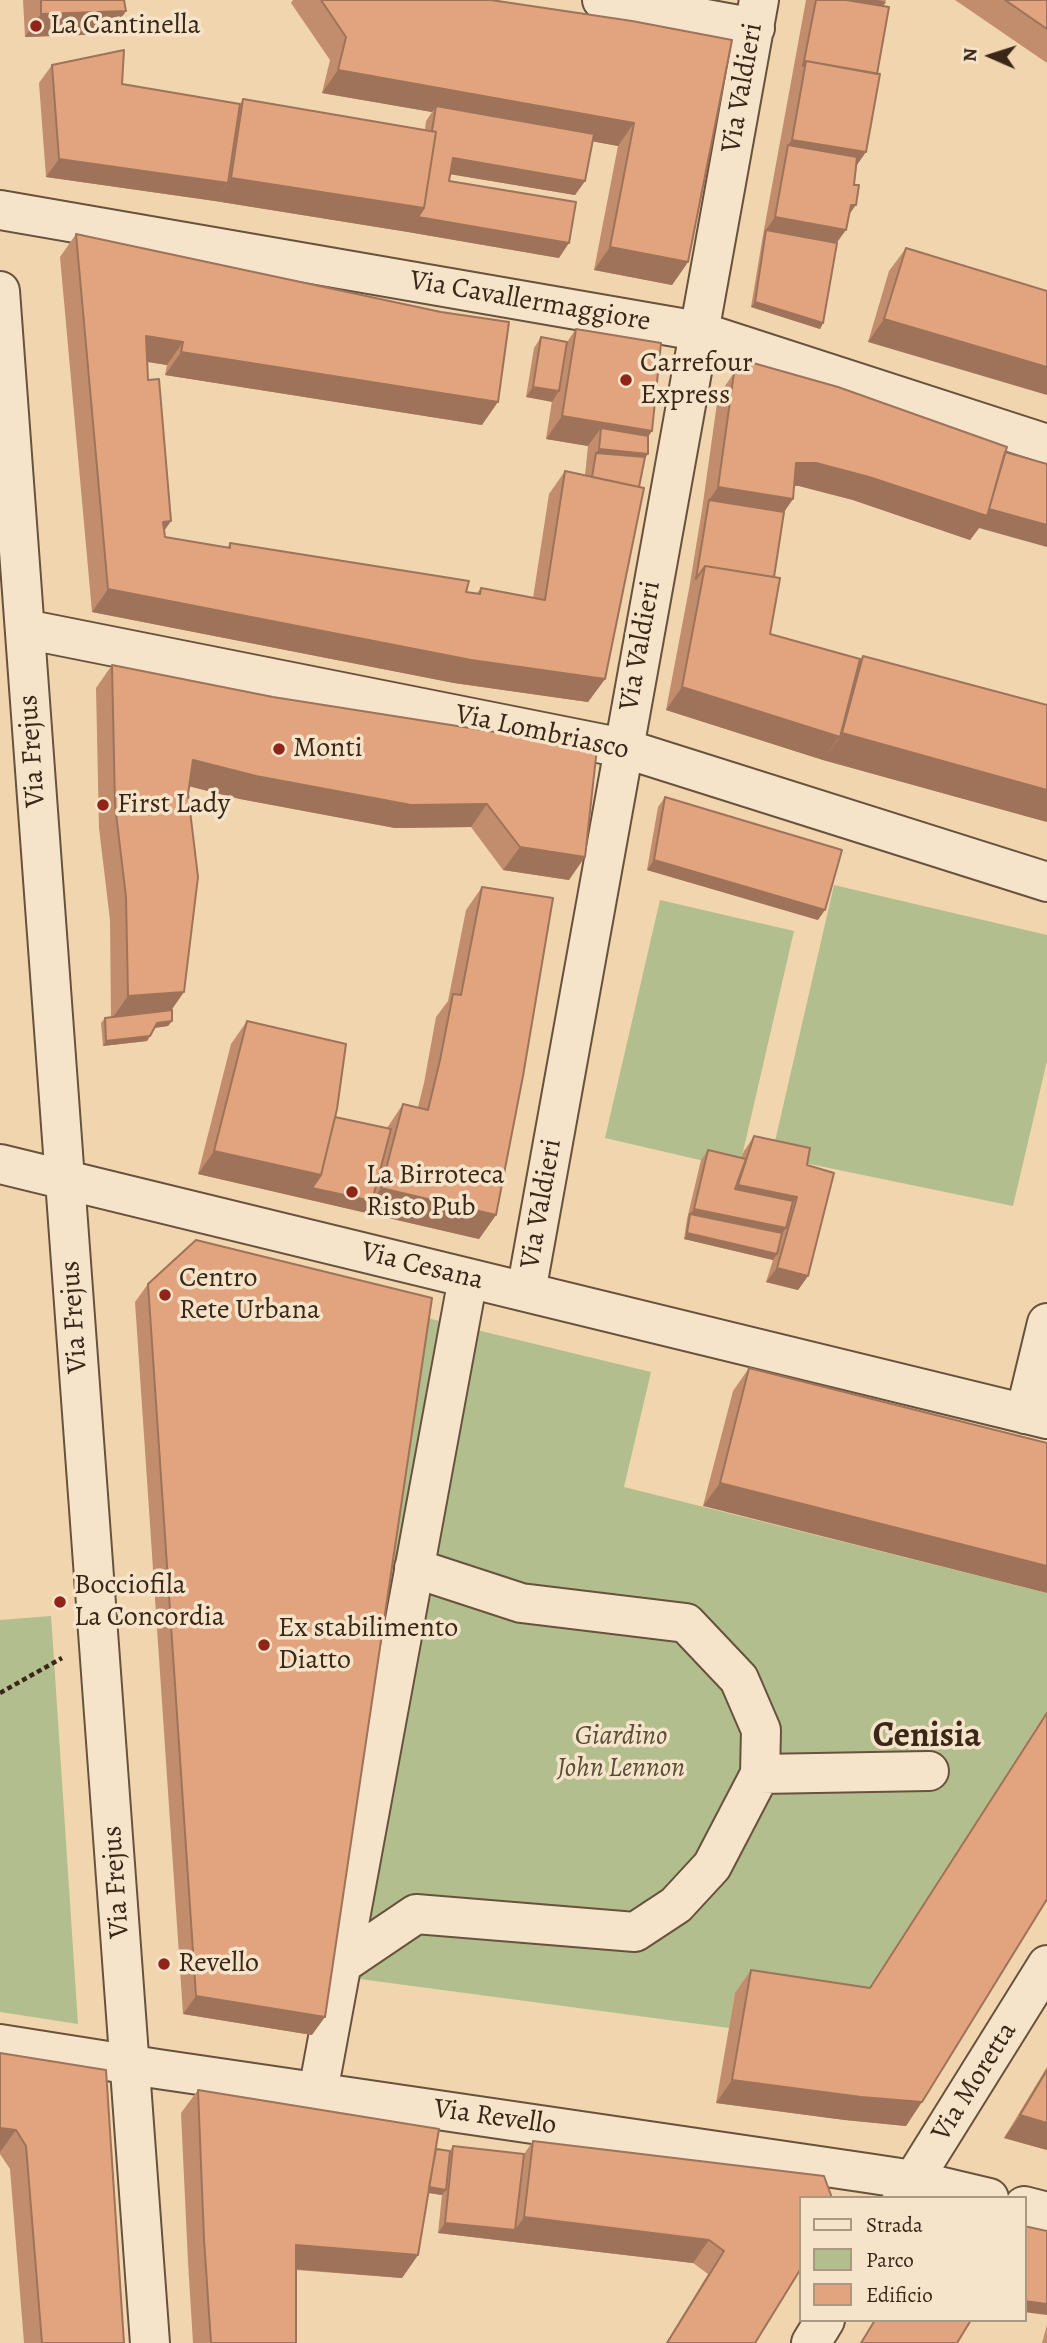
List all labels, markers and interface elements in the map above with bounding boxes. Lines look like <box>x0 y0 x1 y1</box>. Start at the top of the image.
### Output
place label: La Cantinella <box>50 9 200 43</box>
marker: La Cantinella <box>28 18 44 34</box>
street label: Via Valdieri <box>715 20 771 156</box>
north arrow <box>956 21 1026 91</box>
text: N <box>957 47 983 62</box>
street label: Via Cavallermaggiore <box>407 264 653 340</box>
place label: Carrefour Express <box>640 347 753 413</box>
marker: Carrefour Express <box>618 372 634 388</box>
street label: Via Valdieri <box>613 578 669 714</box>
street label: Via Frejus <box>12 694 54 808</box>
street label: Via Lombriasco <box>452 698 632 768</box>
place label: Monti <box>293 732 363 766</box>
marker: Monti <box>271 741 287 757</box>
place label: First Lady <box>117 788 230 822</box>
marker: First Lady <box>95 797 111 813</box>
street label: Via Valdieri <box>514 1136 570 1272</box>
place label: La Birroteca Risto Pub <box>366 1159 505 1225</box>
marker: La Birroteca Risto Pub <box>344 1184 360 1200</box>
street label: Via Cesana <box>357 1236 487 1298</box>
street label: Via Frejus <box>54 1260 96 1374</box>
place label: Centro Rete Urbana <box>179 1262 320 1328</box>
marker: Centro Rete Urbana <box>157 1287 173 1303</box>
place label: Bocciofila La Concordia <box>74 1569 225 1635</box>
marker: Bocciofila La Concordia <box>52 1594 68 1610</box>
place label: Ex stabilimento Diatto <box>278 1612 458 1678</box>
marker: Ex stabilimento Diatto <box>256 1637 272 1653</box>
district label: Cenisia <box>873 1716 981 1758</box>
park label: Giardino John Lennon <box>557 1720 685 1786</box>
street label: Via Frejus <box>96 1825 138 1939</box>
place label: Revello <box>178 1947 259 1981</box>
marker: Revello <box>156 1956 172 1972</box>
street label: Via Moretta <box>925 2016 1025 2148</box>
street label: Via Revello <box>432 2093 558 2143</box>
legend <box>799 2196 1026 2322</box>
text: Strada <box>866 2211 923 2239</box>
text: Parco <box>866 2246 914 2274</box>
text: Edificio <box>866 2281 933 2309</box>

